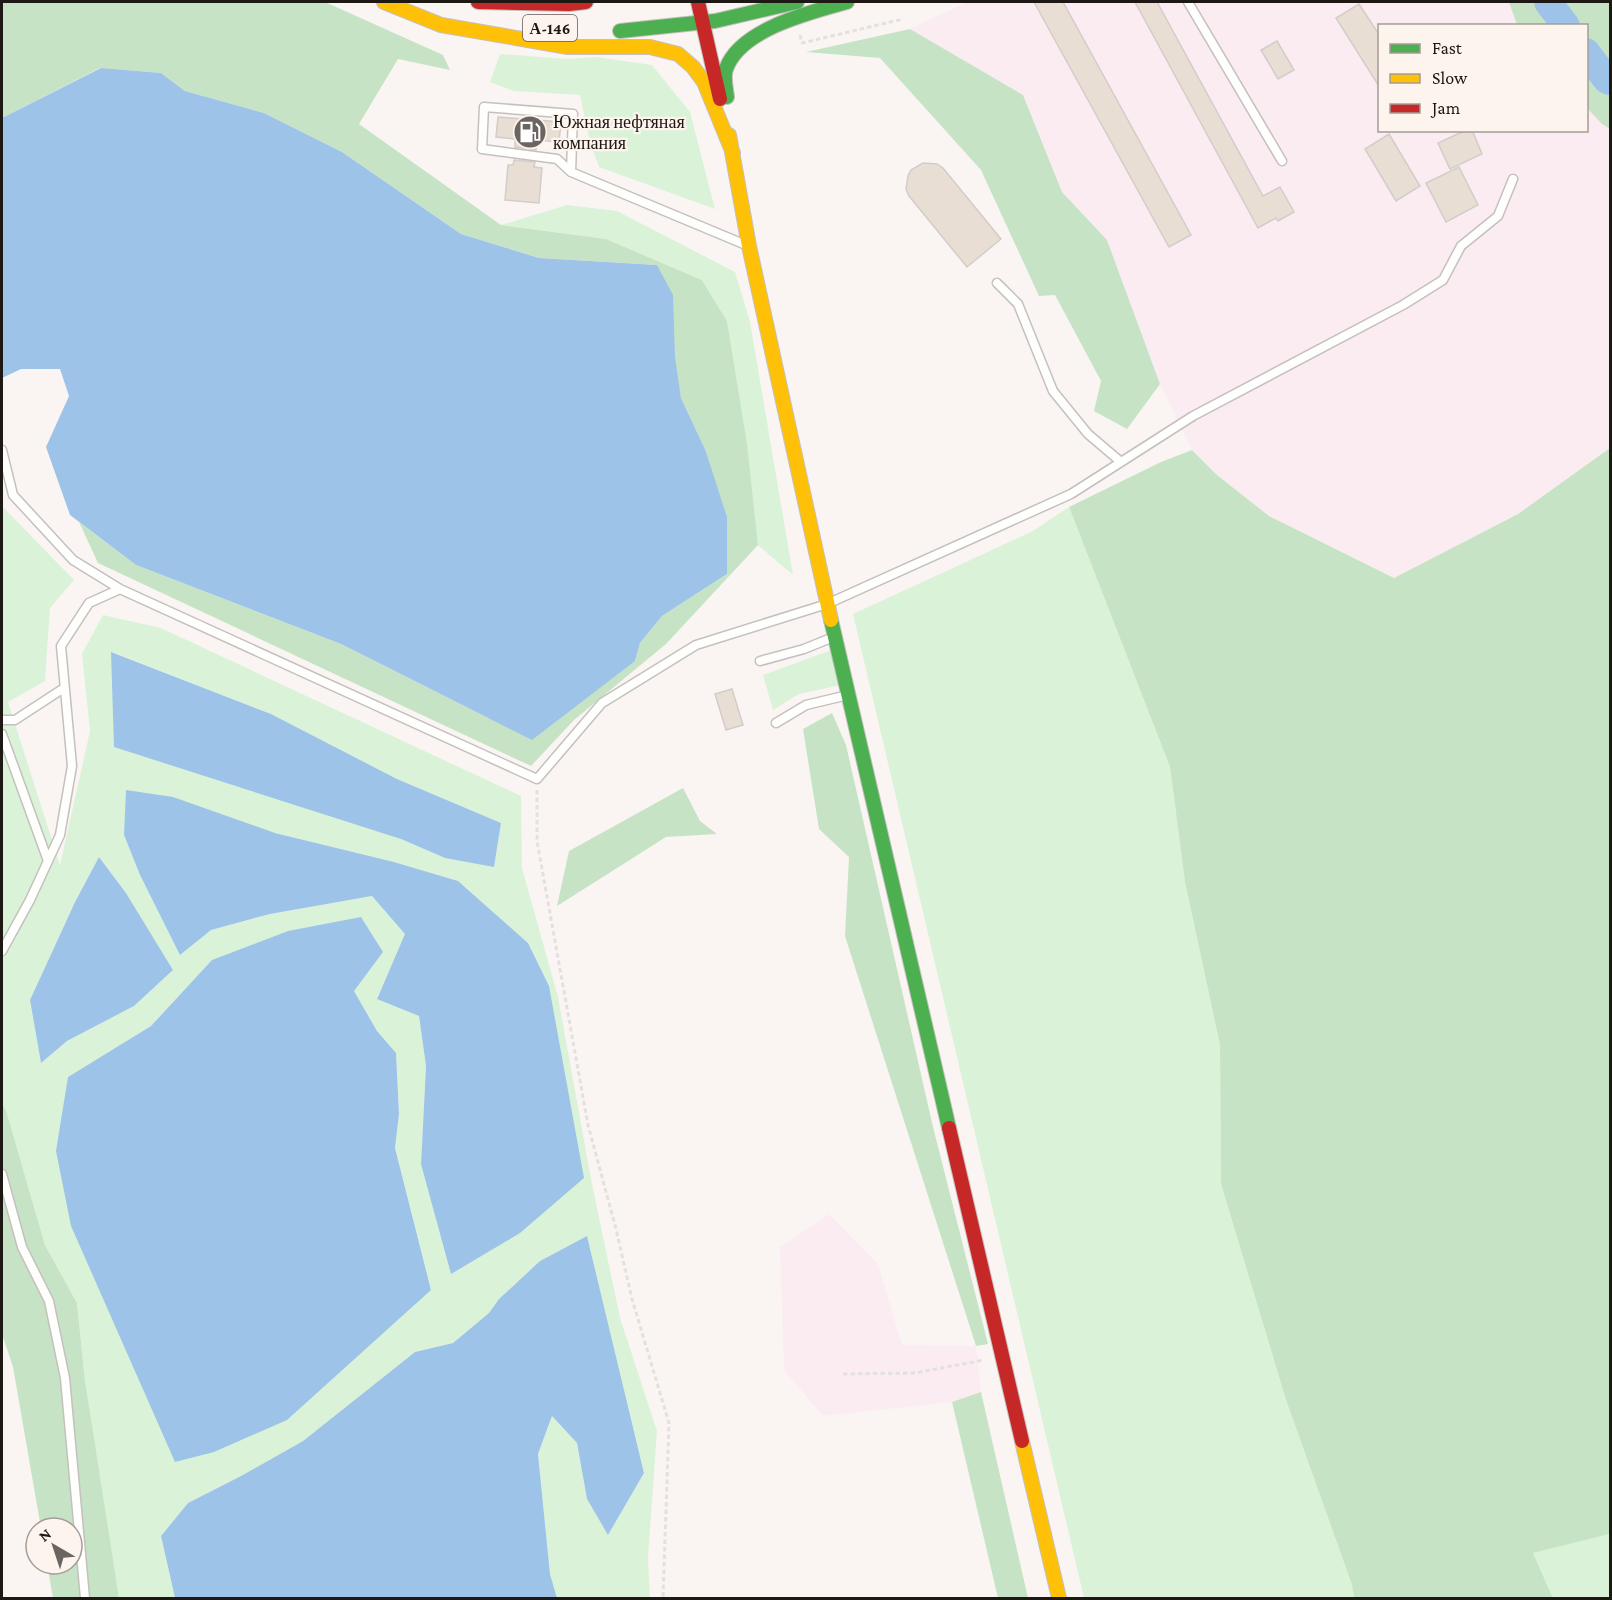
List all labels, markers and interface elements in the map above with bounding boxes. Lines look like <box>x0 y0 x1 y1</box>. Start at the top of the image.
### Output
road number: А-146 <box>523 15 577 41</box>
legend <box>1378 24 1588 132</box>
text: Fast <box>1432 38 1463 58</box>
text: Slow <box>1432 68 1468 88</box>
text: Jam <box>1430 98 1461 118</box>
place label: Южная нефтяная компания <box>553 112 685 153</box>
fuel station icon: Южная нефтяная компания <box>512 114 548 150</box>
north arrow <box>24 1516 84 1576</box>
text: N <box>35 1525 55 1545</box>

